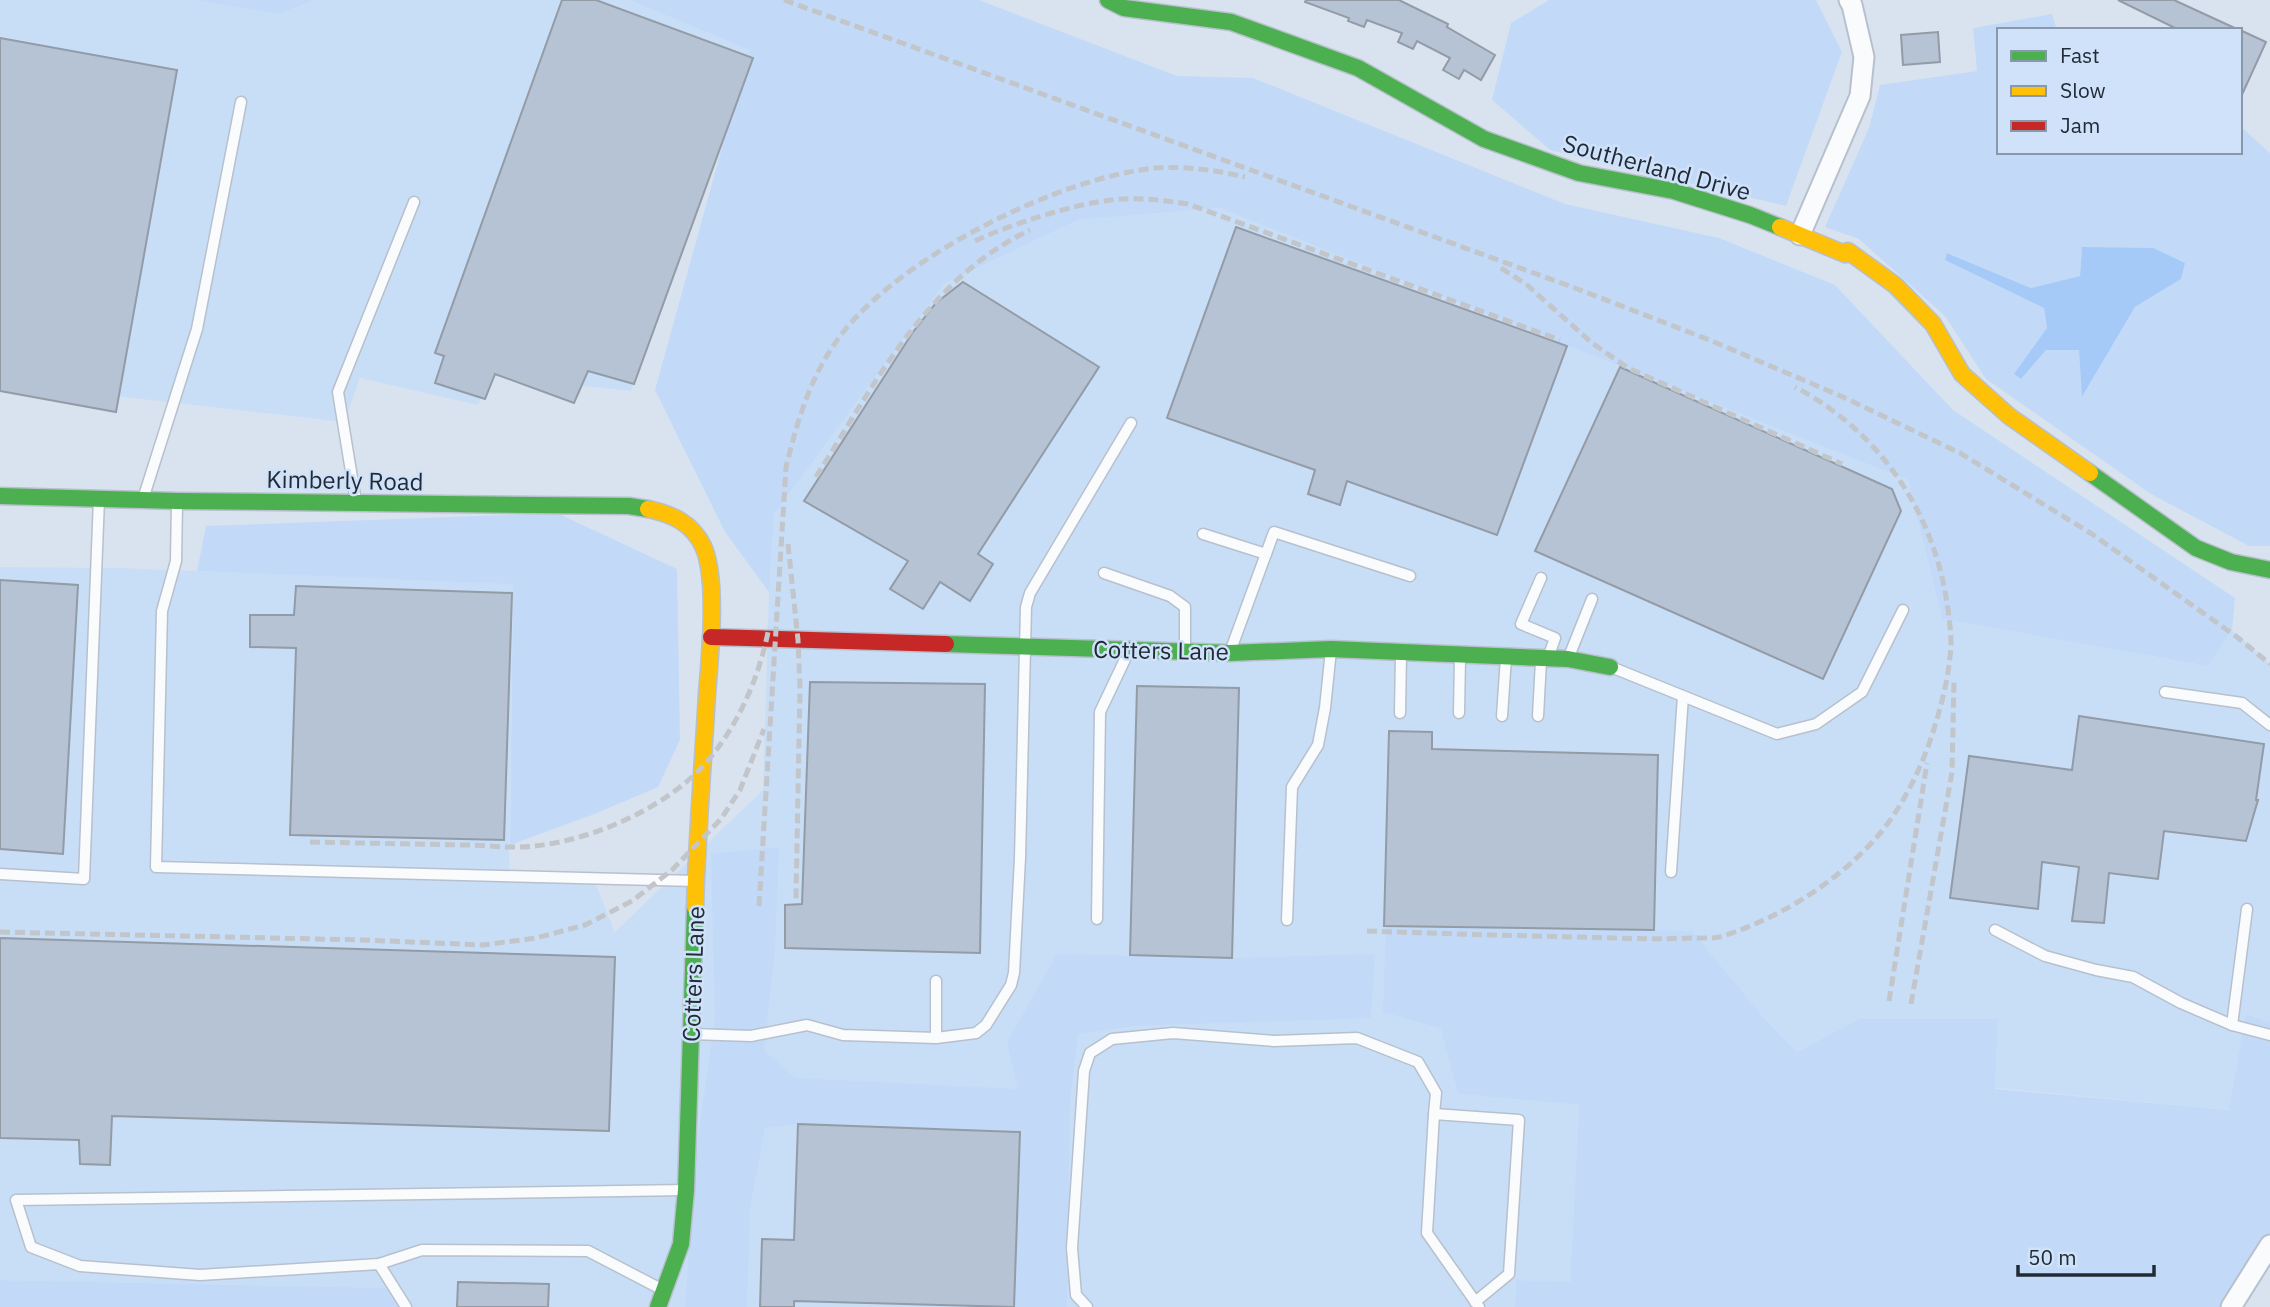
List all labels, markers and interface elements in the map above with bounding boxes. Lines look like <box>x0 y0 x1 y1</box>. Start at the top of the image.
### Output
legend <box>1997 28 2242 154</box>
text: Fast <box>2060 41 2100 69</box>
text: Slow <box>2060 76 2106 104</box>
text: Jam <box>2060 111 2100 139</box>
street label: Southerland Drive <box>1559 127 1755 207</box>
street label: Kimberly Road <box>266 463 424 497</box>
street label: Cotters Lane <box>1093 633 1229 667</box>
street label: Cotters Lane <box>675 906 711 1042</box>
scale bar <box>2018 1234 2154 1278</box>
text: 50 m <box>2028 1243 2077 1271</box>

